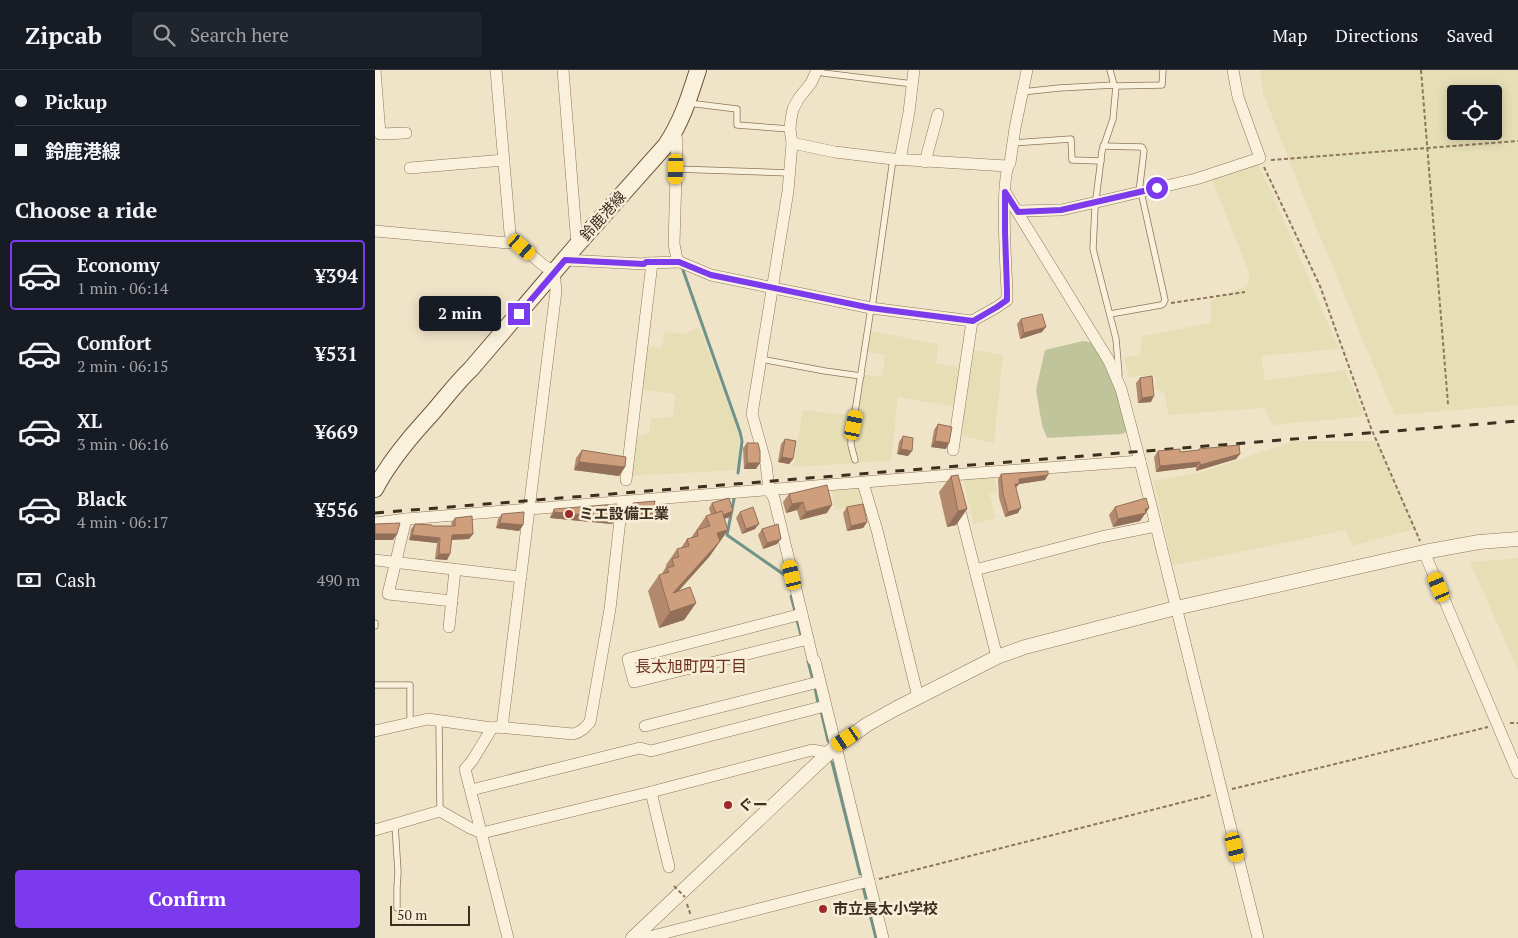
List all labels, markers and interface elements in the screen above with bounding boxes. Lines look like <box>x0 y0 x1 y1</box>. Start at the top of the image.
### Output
search box <box>132 12 482 57</box>
text: Zipcab <box>25 19 102 51</box>
icon: search <box>150 21 178 49</box>
text: Search here <box>190 22 289 47</box>
text: Map <box>1272 23 1307 47</box>
text: Directions <box>1335 23 1418 47</box>
text: Saved <box>1446 23 1493 47</box>
map controls <box>1447 85 1502 140</box>
button: locate <box>1447 85 1502 140</box>
text: Pickup <box>45 89 107 114</box>
text: 鈴鹿港線 <box>45 138 121 163</box>
car <box>667 154 684 184</box>
route start <box>1146 177 1168 199</box>
street label: 鈴鹿港線 <box>575 186 630 244</box>
text: Choose a ride <box>15 195 157 224</box>
car <box>505 231 538 263</box>
text: Economy <box>77 252 160 277</box>
icon: car <box>17 253 62 298</box>
text: ¥394 <box>315 263 358 288</box>
text: 1 min · 06:14 <box>77 277 169 299</box>
callout: 2 min <box>419 296 501 332</box>
text: 2 min <box>438 302 482 324</box>
route end <box>508 303 530 325</box>
text: Comfort <box>77 330 152 355</box>
icon: car <box>17 331 62 376</box>
text: ¥531 <box>315 341 358 366</box>
text: 2 min · 06:15 <box>77 355 169 377</box>
text: XL <box>77 408 102 433</box>
icon: car <box>17 409 62 454</box>
car <box>843 409 864 441</box>
text: ¥669 <box>315 419 358 444</box>
text: 3 min · 06:16 <box>77 433 169 455</box>
text: Black <box>77 486 127 511</box>
icon: car <box>17 487 62 532</box>
text: ¥556 <box>315 497 358 522</box>
place label: ミエ設備工業 <box>579 503 669 523</box>
marker: ミエ設備工業 <box>563 508 575 520</box>
text: 4 min · 06:17 <box>77 511 169 533</box>
car <box>781 559 802 591</box>
icon: cash <box>15 566 43 594</box>
text: Cash <box>55 567 96 592</box>
text: 490 m <box>317 569 360 591</box>
car <box>1426 570 1451 604</box>
district label: 長太旭町四丁目 <box>635 655 747 677</box>
car <box>829 724 862 754</box>
place label: ぐー <box>738 794 768 814</box>
marker: ぐー <box>722 799 734 811</box>
car <box>1224 831 1245 863</box>
button: Confirm <box>15 870 360 928</box>
place label: 市立長太小学校 <box>833 898 938 918</box>
scale bar <box>390 903 470 926</box>
marker: 市立長太小学校 <box>817 903 829 915</box>
text: 50 m <box>397 905 427 924</box>

